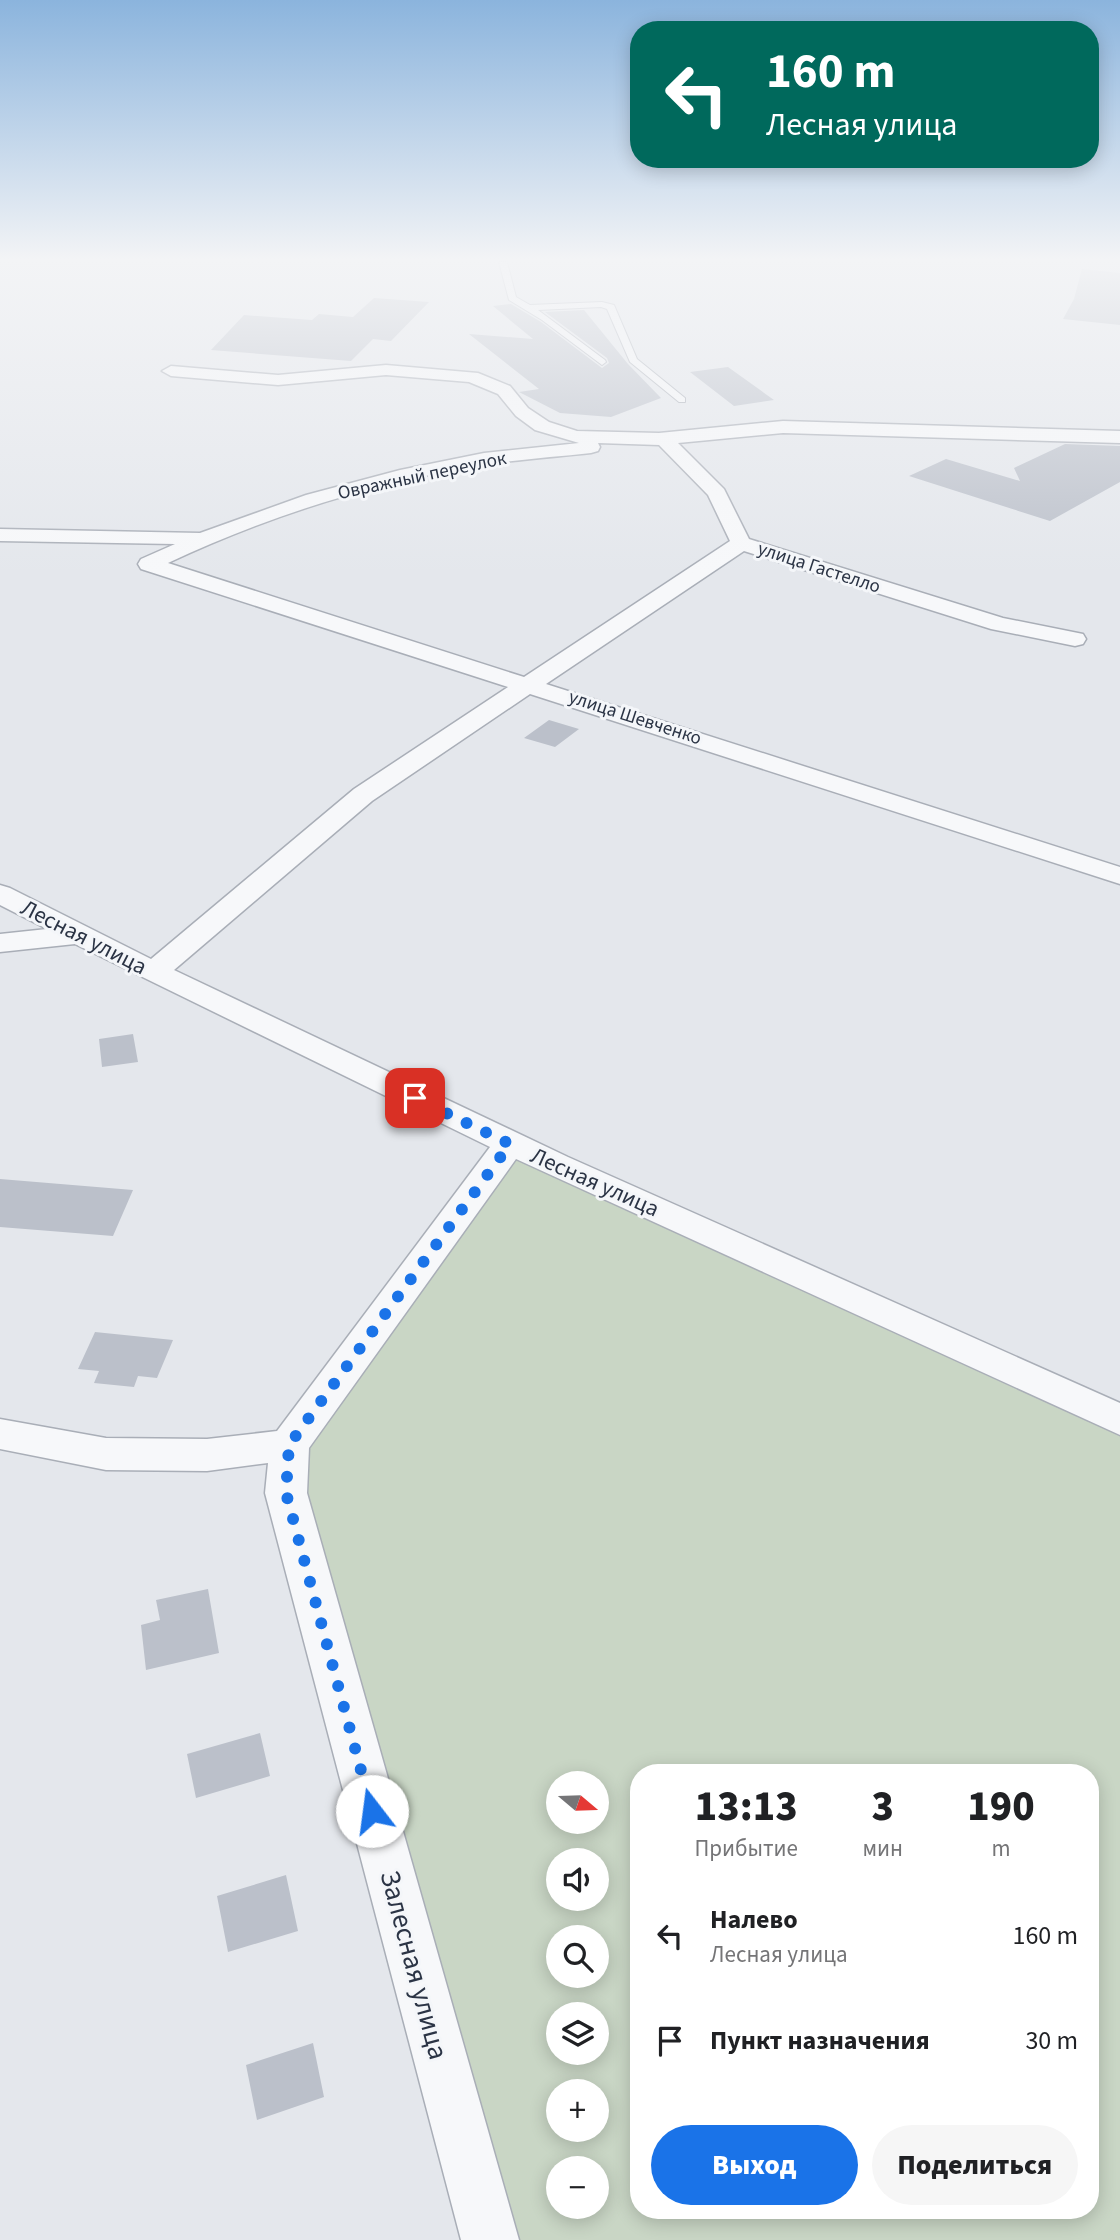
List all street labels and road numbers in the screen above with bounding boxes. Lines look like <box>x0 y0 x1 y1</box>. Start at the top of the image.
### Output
street label: Овражный переулок <box>335 445 509 507</box>
street label: улица Гастелло <box>754 535 884 601</box>
street label: улица Шевченко <box>565 684 705 752</box>
street label: Лесная улица <box>15 891 153 983</box>
street label: Лесная улица <box>525 1139 665 1225</box>
street label: Залесная улица <box>370 1866 458 2064</box>

